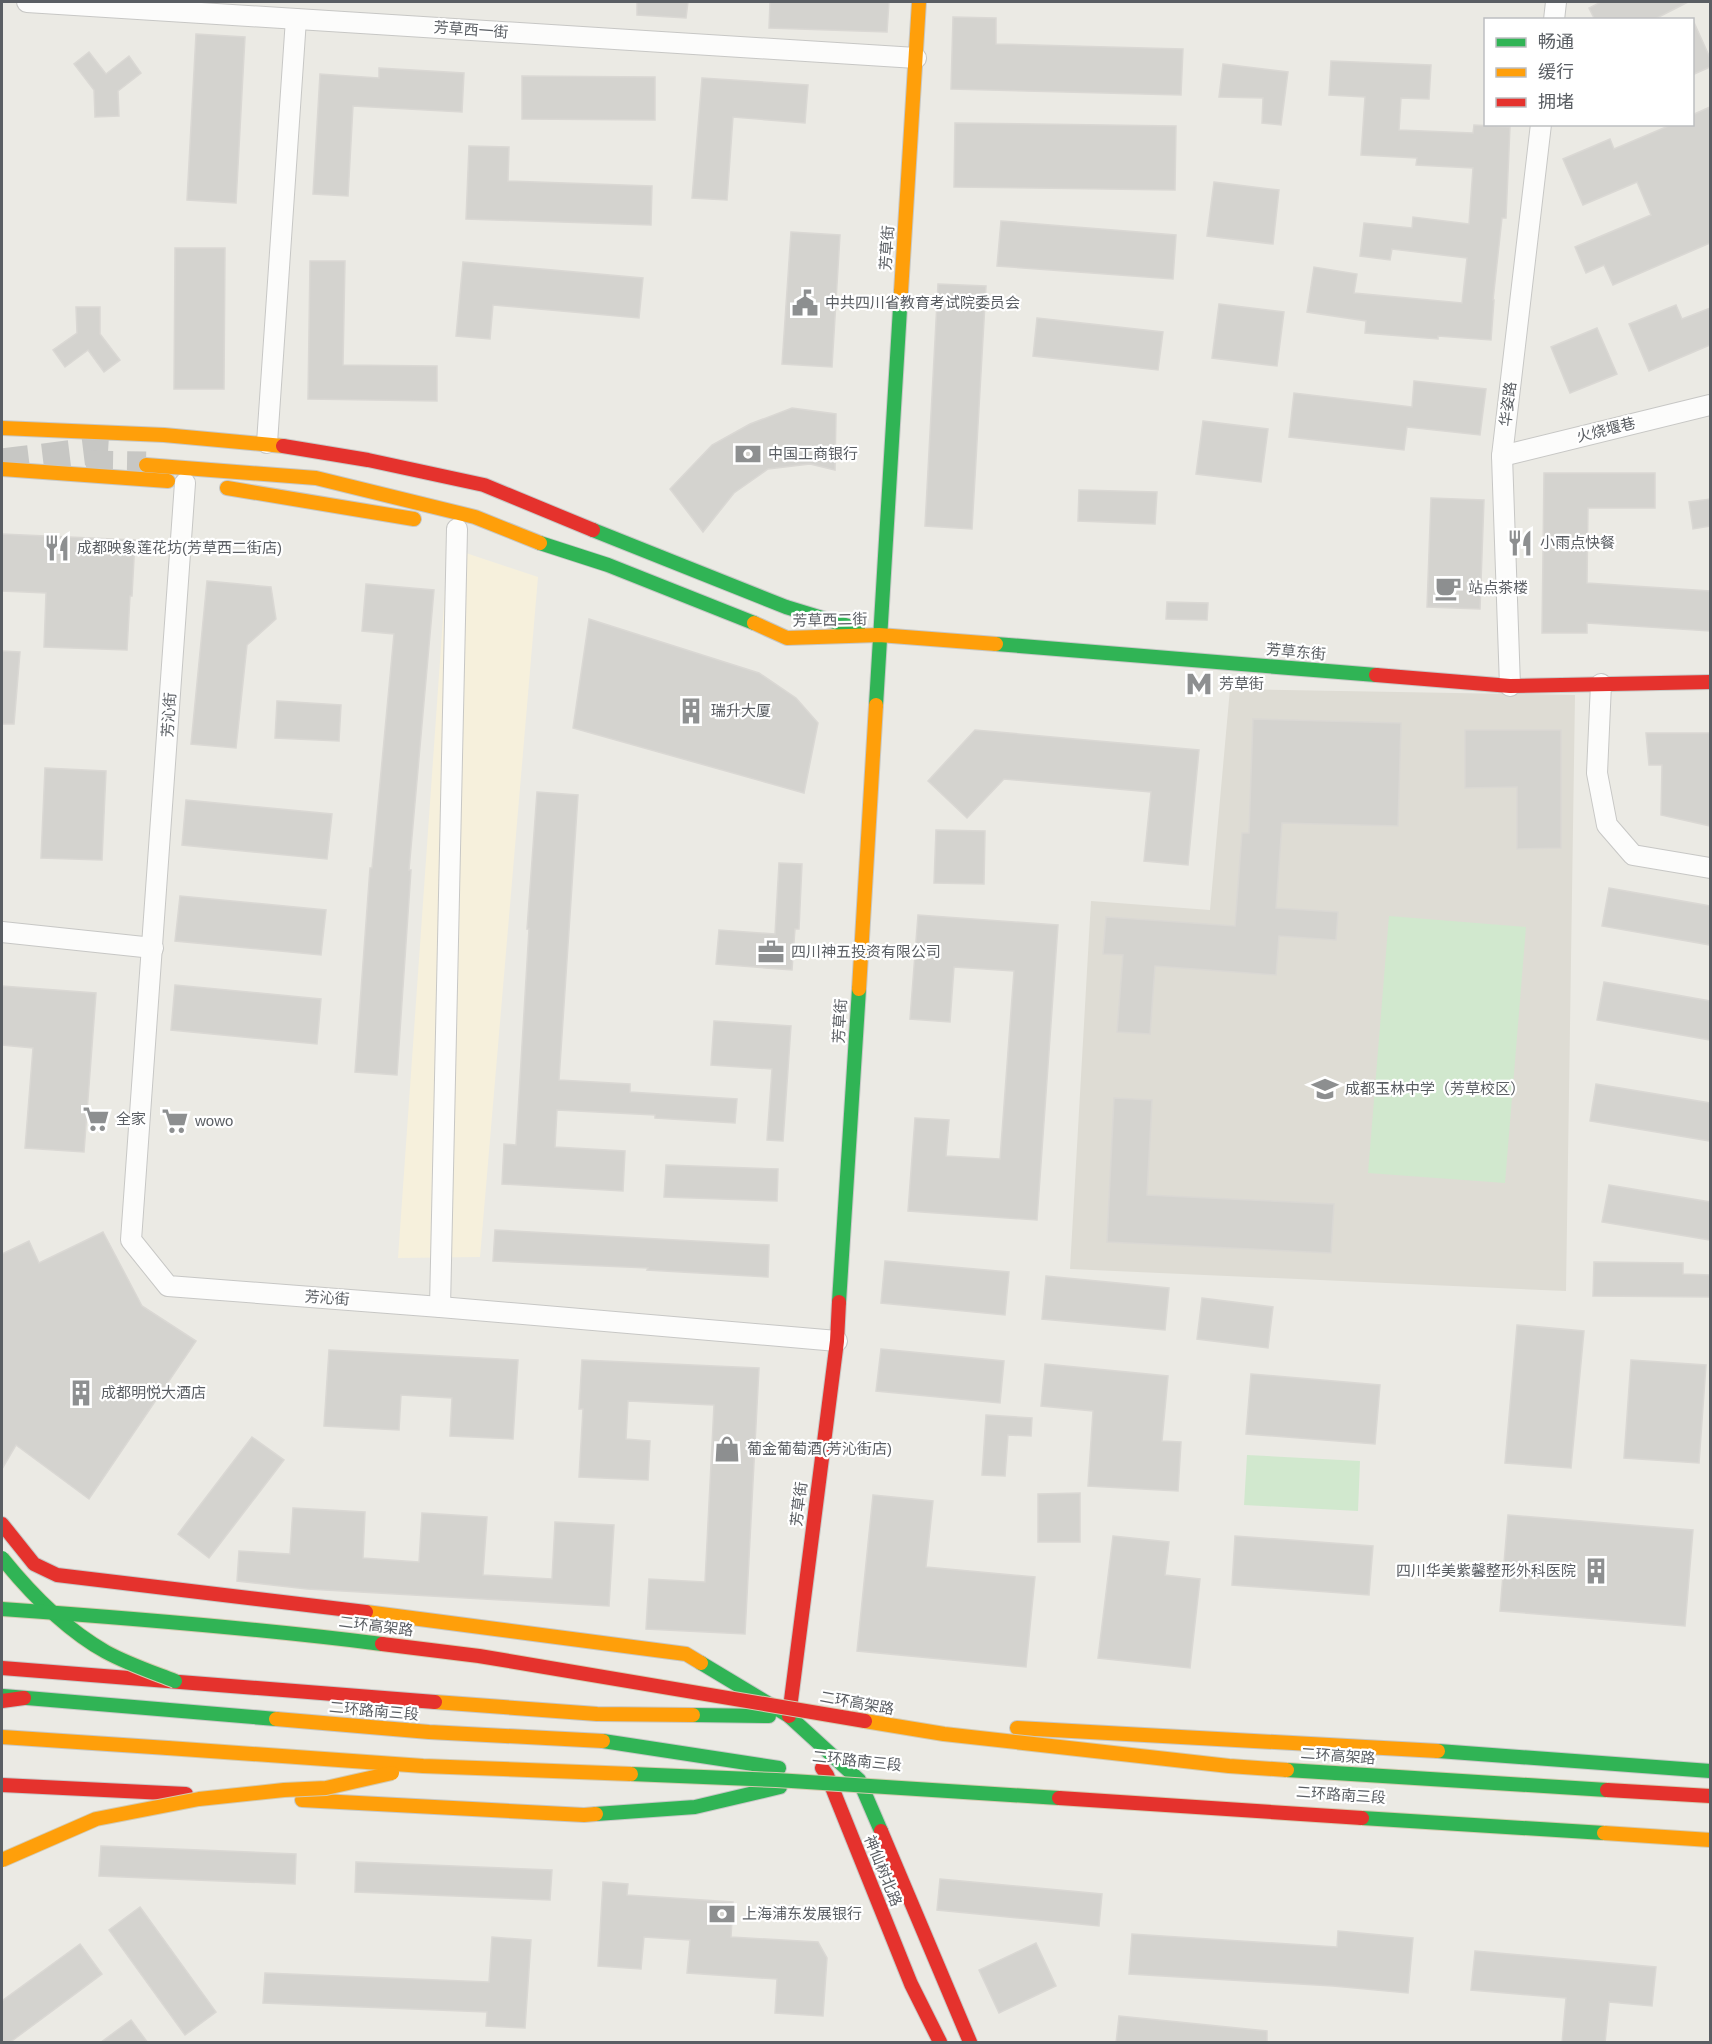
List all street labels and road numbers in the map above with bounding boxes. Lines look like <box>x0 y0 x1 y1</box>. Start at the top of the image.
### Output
street label: 芳草西一街 <box>433 18 509 41</box>
street label: 芳草街 <box>876 225 897 271</box>
street label: 华姿路 <box>1496 381 1519 427</box>
street label: 火烧堰巷 <box>1575 414 1637 445</box>
street label: 芳草西二街 <box>792 610 868 629</box>
street label: 芳草东街 <box>1265 640 1327 663</box>
street label: 芳沁街 <box>158 692 179 738</box>
street label: 芳草街 <box>830 998 849 1044</box>
street label: 芳沁街 <box>304 1287 350 1308</box>
street label: 芳草街 <box>787 1481 810 1527</box>
street label: 二环高架路 <box>338 1612 414 1639</box>
street label: 二环高架路 <box>819 1688 896 1717</box>
street label: 二环路南三段 <box>328 1698 420 1723</box>
street label: 二环高架路 <box>1300 1744 1376 1767</box>
street label: 二环路南三段 <box>811 1747 903 1774</box>
street label: 二环路南三段 <box>1296 1783 1387 1806</box>
street label: 神仙树北路 <box>862 1833 905 1909</box>

